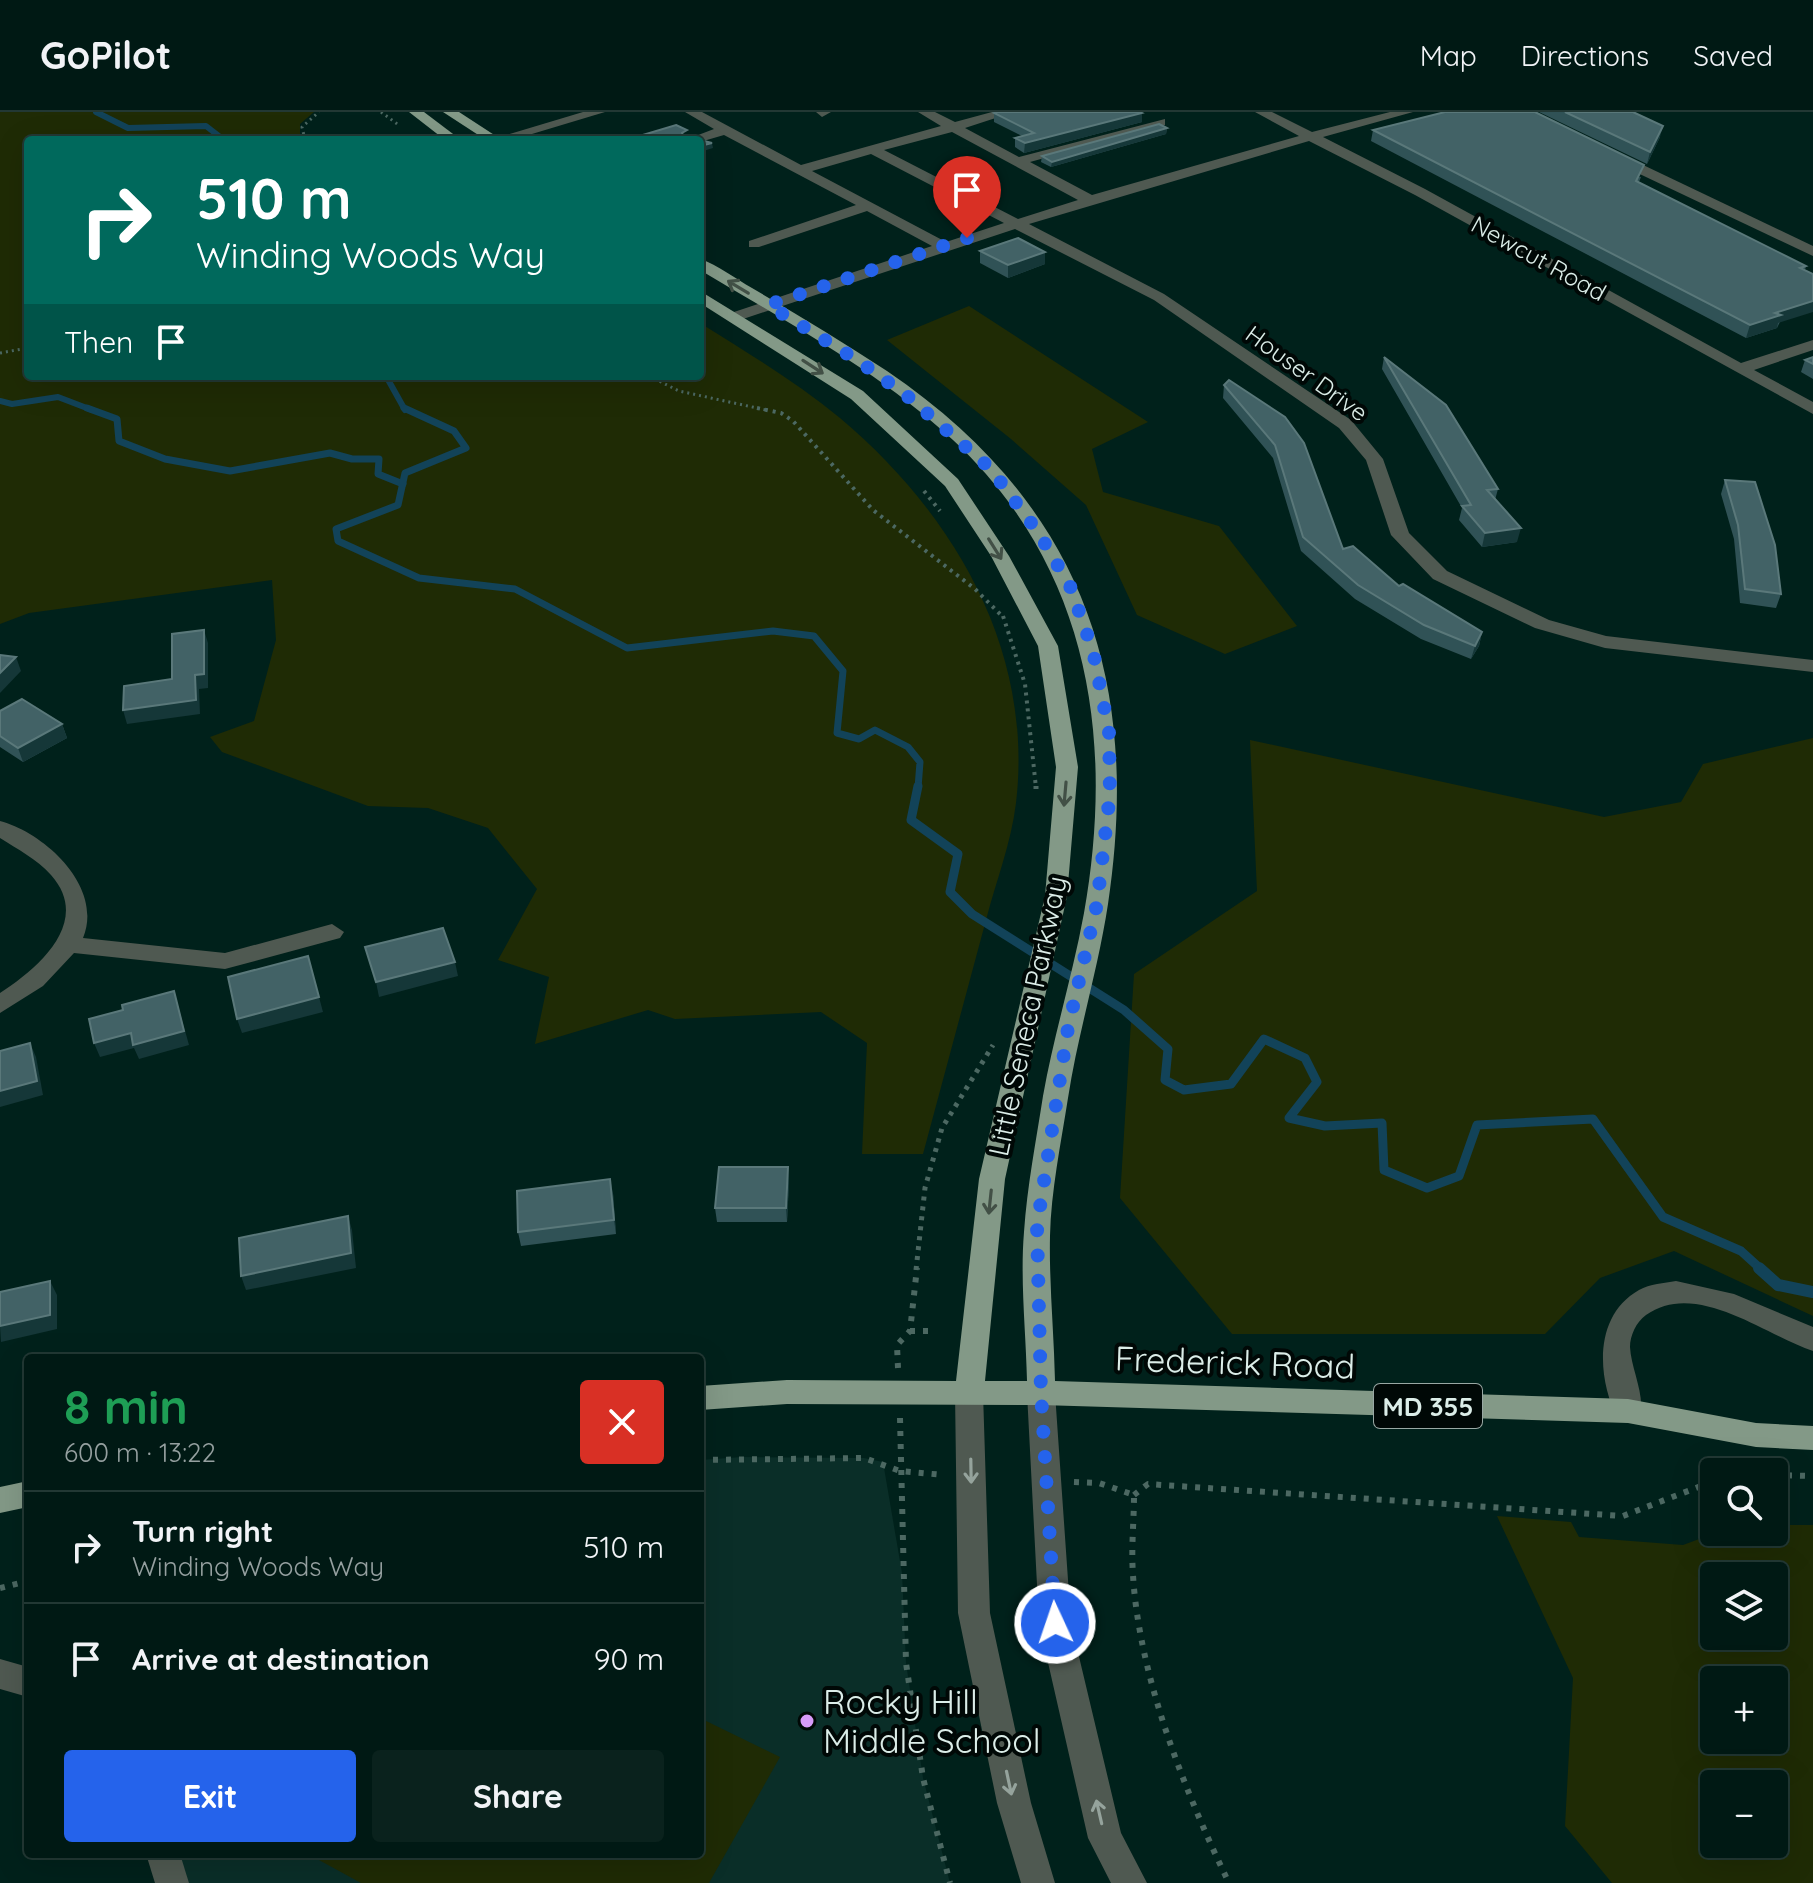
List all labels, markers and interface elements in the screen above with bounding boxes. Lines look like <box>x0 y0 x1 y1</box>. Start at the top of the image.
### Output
text: GoPilot <box>40 31 171 79</box>
text: Map <box>1420 38 1477 73</box>
text: Directions <box>1521 38 1649 73</box>
text: Saved <box>1693 38 1773 73</box>
pin <box>933 156 1001 238</box>
text: 510 m <box>196 163 352 233</box>
icon: right <box>64 168 168 272</box>
icon: arrive <box>945 168 989 212</box>
street label: Newcut Road <box>1466 209 1612 307</box>
text: Winding Woods Way <box>196 232 545 277</box>
one-way arrow <box>727 279 750 295</box>
street label: Houser Drive <box>1240 319 1374 427</box>
icon: arrive <box>149 320 193 364</box>
text: Then <box>64 323 133 361</box>
one-way arrow <box>802 359 824 376</box>
one-way arrow <box>987 537 1003 560</box>
one-way arrow <box>1057 780 1072 807</box>
street label: Little Seneca Parkway <box>980 873 1074 1159</box>
one-way arrow <box>982 1188 997 1215</box>
street label: Frederick Road <box>1114 1336 1356 1388</box>
text: 8 min <box>64 1376 188 1436</box>
button: close <box>580 1380 664 1464</box>
road number: MD 355 <box>1374 1384 1482 1428</box>
text: 600 m · 13:22 <box>64 1436 216 1469</box>
one-way arrow <box>963 1457 979 1484</box>
map controls <box>1700 1458 1788 1858</box>
button: search <box>1700 1458 1788 1546</box>
text: Turn right <box>132 1512 273 1550</box>
icon: right <box>64 1525 108 1569</box>
text: 510 m <box>583 1528 664 1566</box>
text: Winding Woods Way <box>132 1550 384 1583</box>
button: layers <box>1700 1562 1788 1650</box>
position arrow <box>1013 1581 1097 1665</box>
icon: arrive <box>64 1637 108 1681</box>
text: Arrive at destination <box>132 1640 430 1678</box>
text: 90 m <box>594 1640 664 1678</box>
button: + <box>1700 1666 1788 1754</box>
place label: Rocky Hill Middle School <box>823 1680 1041 1762</box>
marker: Rocky Hill Middle School <box>798 1712 816 1730</box>
button: Exit <box>64 1750 356 1842</box>
button: Share <box>372 1750 664 1842</box>
one-way arrow <box>1003 1769 1018 1795</box>
button: − <box>1700 1770 1788 1858</box>
one-way arrow <box>1091 1800 1106 1825</box>

